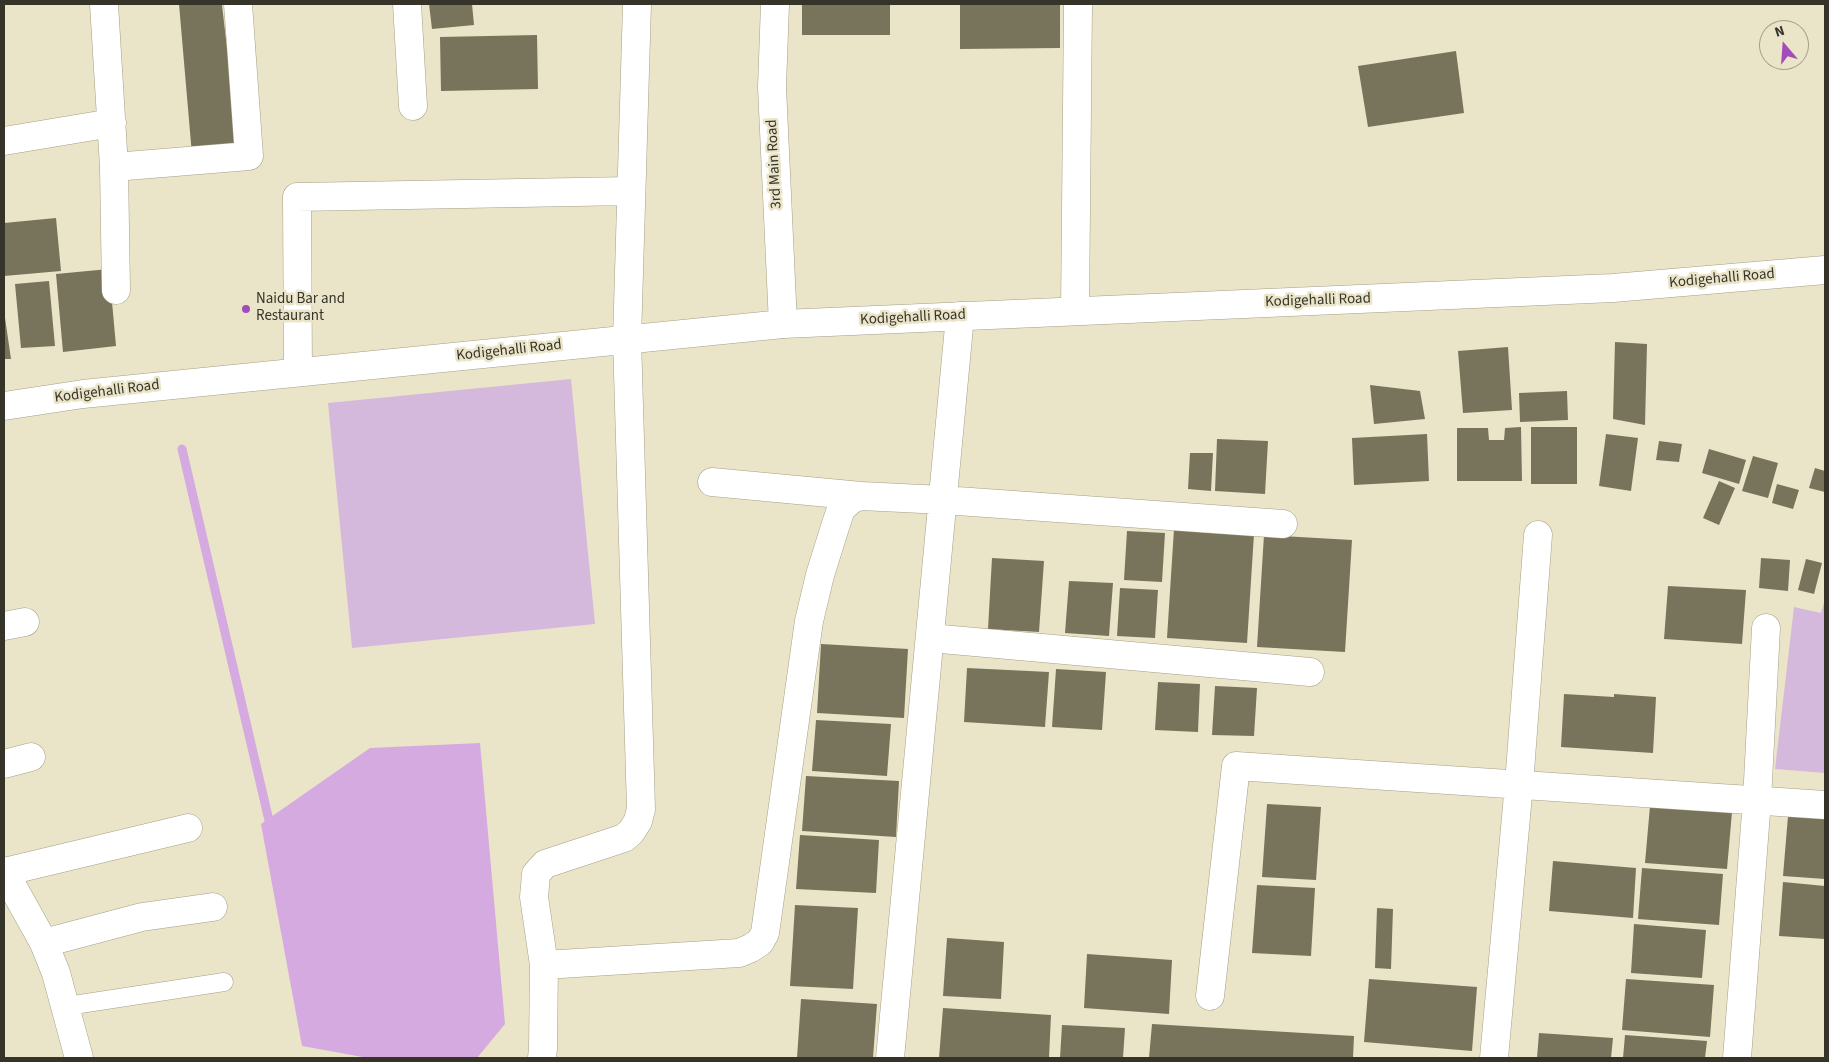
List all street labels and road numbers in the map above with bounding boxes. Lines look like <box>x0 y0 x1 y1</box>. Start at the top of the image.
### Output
street label: 3rd Main Road <box>764 119 786 209</box>
street label: Kodigehalli Road <box>1669 265 1775 293</box>
street label: Kodigehalli Road <box>1265 290 1371 312</box>
street label: Kodigehalli Road <box>860 306 966 330</box>
street label: Kodigehalli Road <box>455 337 563 365</box>
street label: Kodigehalli Road <box>53 377 161 407</box>

